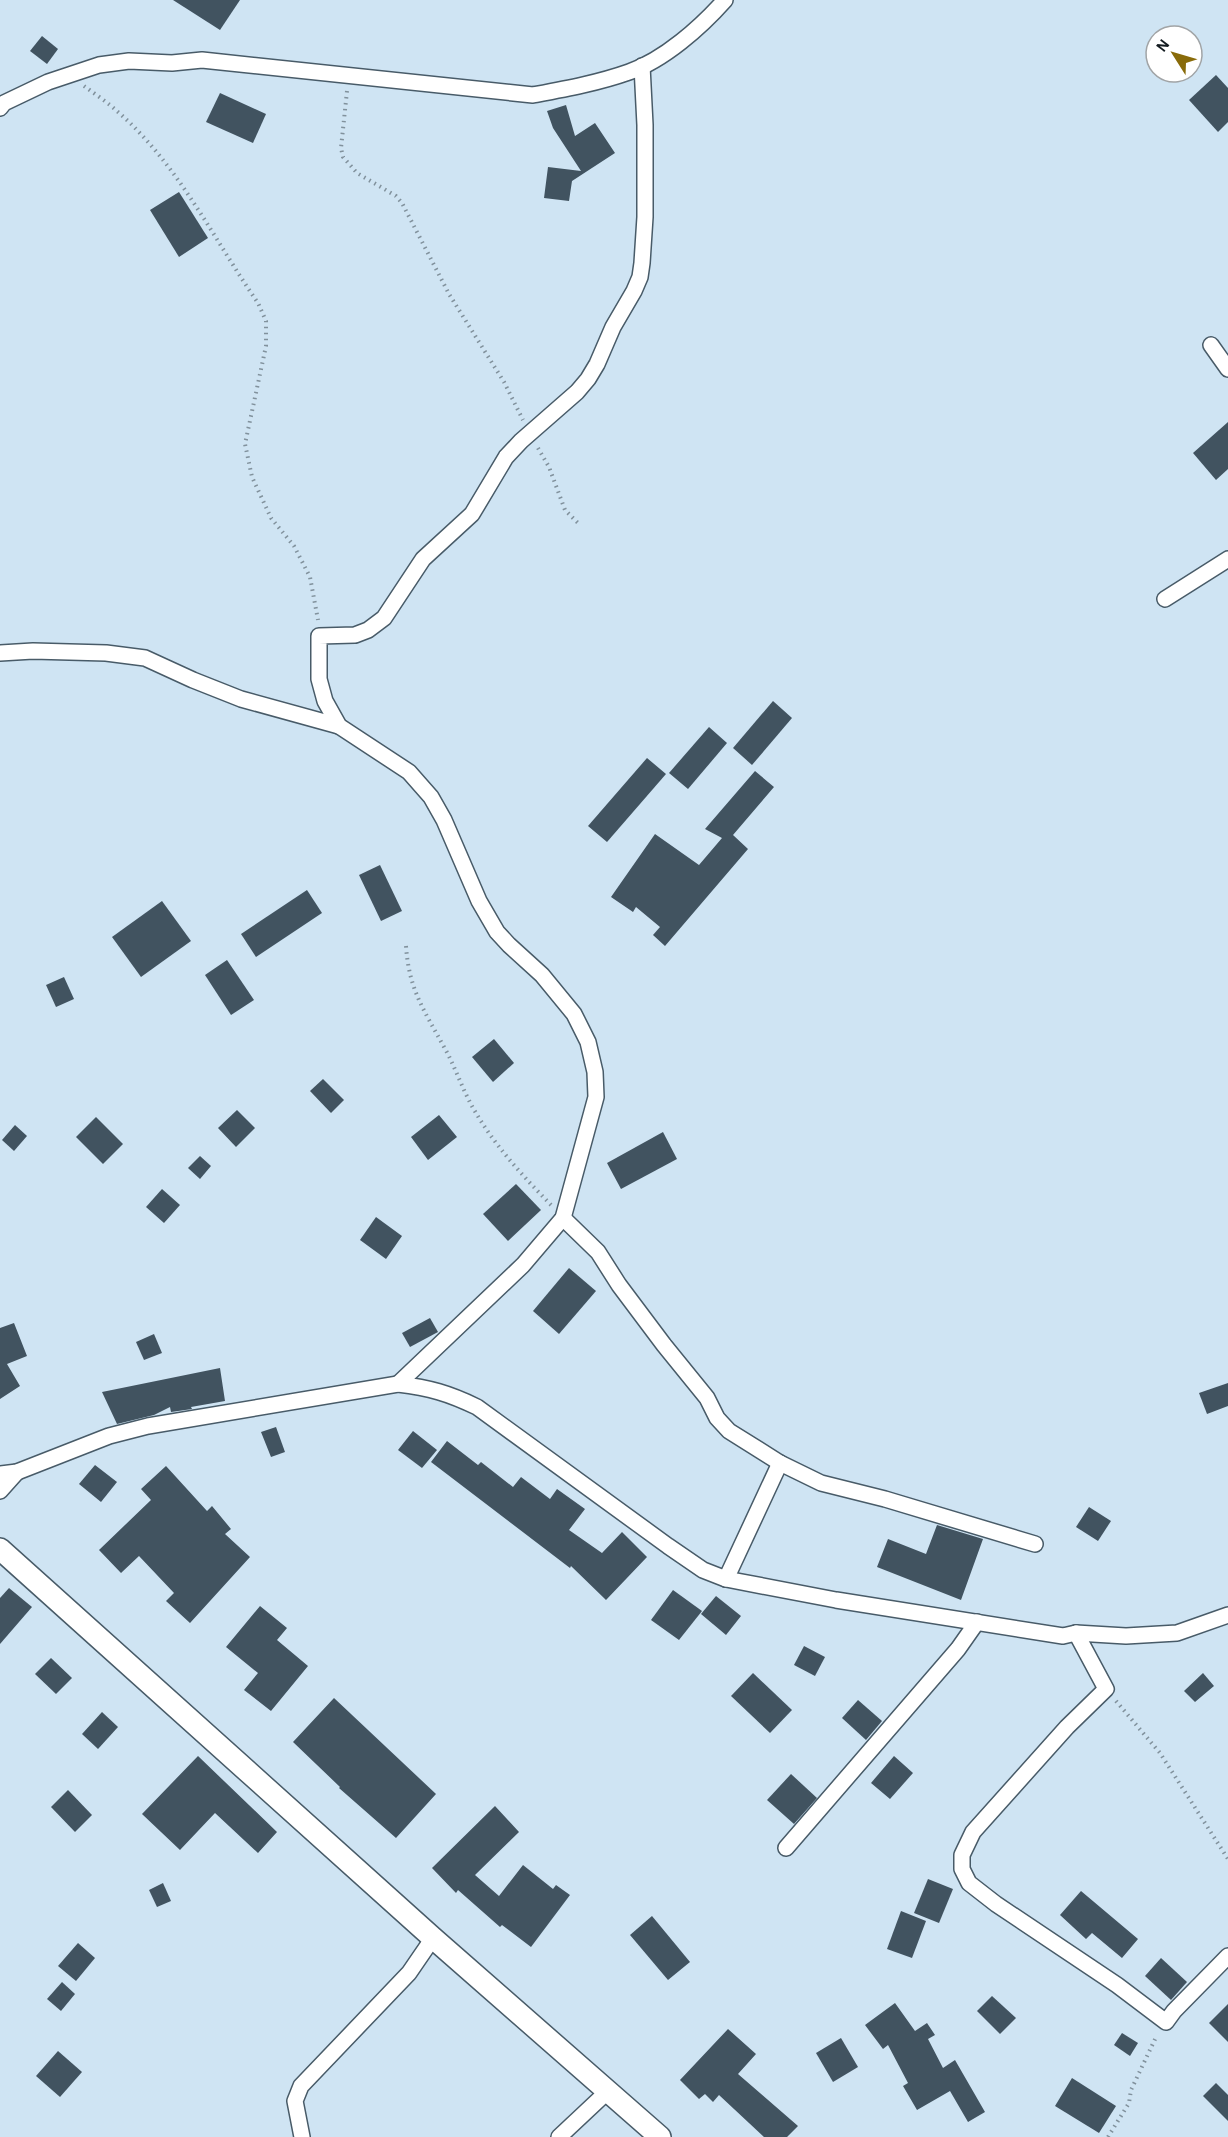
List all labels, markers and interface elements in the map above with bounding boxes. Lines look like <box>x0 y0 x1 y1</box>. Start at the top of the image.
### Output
north arrow <box>1144 24 1204 84</box>
text: N <box>1153 36 1173 55</box>

